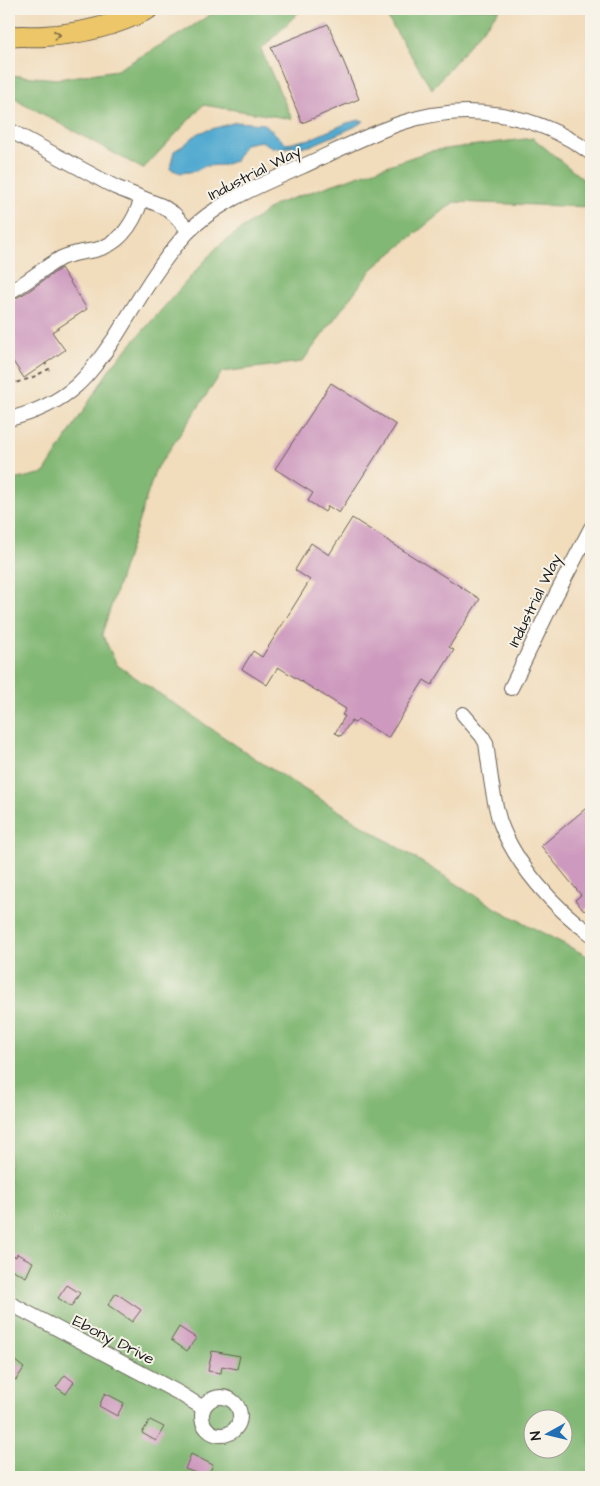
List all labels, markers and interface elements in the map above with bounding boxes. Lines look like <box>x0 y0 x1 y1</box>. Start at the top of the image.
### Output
one-way arrow <box>54 30 62 41</box>
street label: Industrial Way <box>204 140 305 207</box>
street label: Industrial Way <box>503 550 568 651</box>
street label: Ebony Drive <box>68 1310 159 1371</box>
north arrow <box>522 1408 572 1458</box>
text: N <box>526 1430 547 1441</box>

